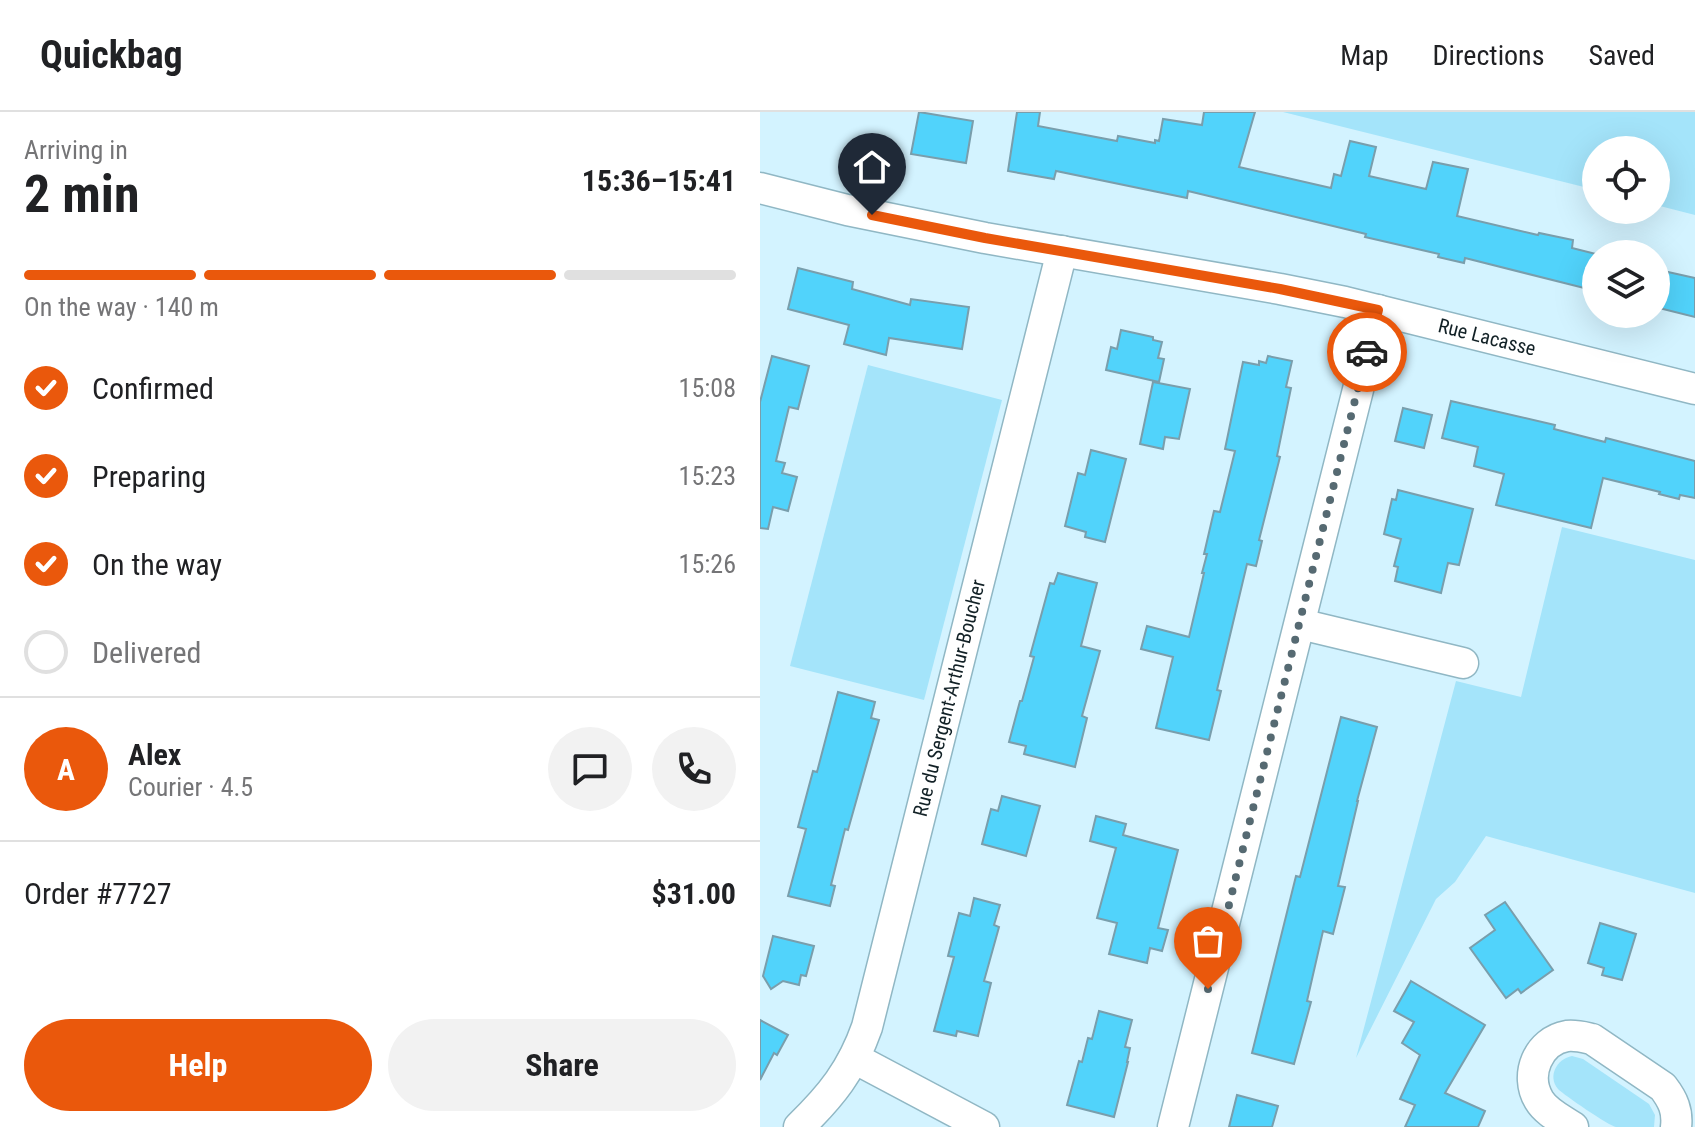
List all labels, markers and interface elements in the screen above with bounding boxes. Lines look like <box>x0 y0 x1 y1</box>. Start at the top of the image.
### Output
text: Quickbag <box>40 33 183 77</box>
text: Map <box>1340 39 1389 72</box>
text: Directions <box>1433 39 1544 72</box>
text: Saved <box>1588 39 1655 72</box>
pin <box>838 133 906 215</box>
text: Arriving in <box>24 135 128 165</box>
map controls <box>1582 136 1670 328</box>
button: locate <box>1582 136 1670 224</box>
icon: home <box>850 145 894 189</box>
text: 15:36–15:41 <box>582 163 736 198</box>
text: 2 min <box>24 164 140 225</box>
button: layers <box>1582 240 1670 328</box>
text: On the way · 140 m <box>24 292 219 322</box>
courier <box>1327 312 1407 392</box>
street label: Rue Lacasse <box>1436 313 1538 361</box>
icon: car <box>1345 330 1389 374</box>
icon: check <box>24 366 68 410</box>
text: Confirmed <box>92 371 214 406</box>
text: 15:08 <box>679 373 736 403</box>
icon: check <box>24 454 68 498</box>
text: Preparing <box>92 459 206 494</box>
text: 15:23 <box>679 461 736 491</box>
icon: check <box>24 542 68 586</box>
text: On the way <box>92 547 222 582</box>
text: 15:26 <box>679 549 736 579</box>
street label: Rue du Sergent-Arthur-Boucher <box>908 577 990 819</box>
text: Delivered <box>92 635 201 670</box>
button: chat <box>548 727 632 811</box>
button: phone <box>652 727 736 811</box>
text: Alex <box>128 737 181 772</box>
text: A <box>57 752 75 787</box>
text: Courier · 4.5 <box>128 772 253 802</box>
text: Order #7727 <box>24 876 172 911</box>
text: $31.00 <box>651 876 736 911</box>
pin <box>1174 907 1242 989</box>
icon: bag <box>1186 919 1230 963</box>
button: Help <box>24 1019 372 1111</box>
button: Share <box>388 1019 736 1111</box>

